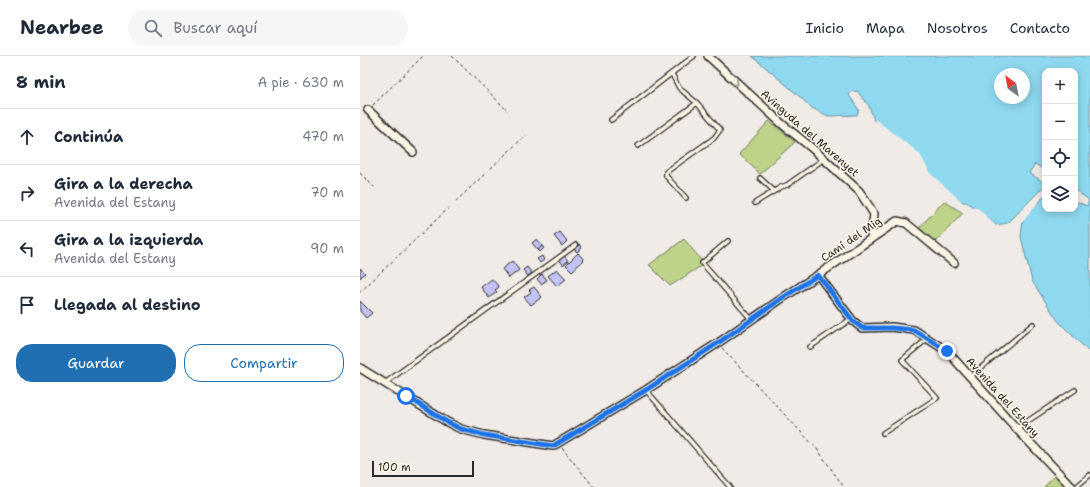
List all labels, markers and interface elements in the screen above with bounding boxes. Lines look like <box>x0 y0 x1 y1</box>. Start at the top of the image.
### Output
search box <box>128 10 408 46</box>
text: Nearbee <box>20 15 104 40</box>
icon: search <box>142 17 164 39</box>
text: Buscar aquí <box>174 18 258 38</box>
text: Inicio <box>806 19 844 37</box>
text: Mapa <box>866 19 905 37</box>
text: Nosotros <box>927 19 988 37</box>
text: Contacto <box>1010 19 1070 37</box>
north arrow <box>994 68 1030 104</box>
map controls <box>1042 68 1078 212</box>
button: + <box>1042 68 1078 104</box>
text: 8 min <box>16 71 66 93</box>
text: A pie · 630 m <box>258 74 344 91</box>
one-way arrow <box>731 78 739 85</box>
street label: Avinguda del Marenyet <box>757 87 862 180</box>
button: − <box>1042 104 1078 140</box>
icon: ahead <box>16 126 38 148</box>
text: Continúa <box>54 127 123 147</box>
text: 470 m <box>302 128 344 145</box>
button: locate <box>1042 140 1078 176</box>
text: Gira a la derecha <box>54 174 193 194</box>
button: layers <box>1042 176 1078 212</box>
icon: right <box>16 182 38 204</box>
text: 70 m <box>310 184 344 201</box>
text: Avenida del Estany <box>54 194 176 211</box>
street label: Camí del Mig <box>818 213 885 265</box>
text: Gira a la izquierda <box>54 230 203 250</box>
icon: left <box>16 238 38 260</box>
text: 90 m <box>310 240 344 257</box>
text: Avenida del Estany <box>54 250 176 267</box>
icon: arrive <box>16 294 38 316</box>
text: Llegada al destino <box>54 295 201 315</box>
route end <box>938 342 956 360</box>
button: Guardar <box>16 344 176 382</box>
button: Compartir <box>184 344 344 382</box>
street label: Avenida del Estany <box>963 354 1043 441</box>
route start <box>397 387 415 405</box>
scale bar <box>372 459 474 478</box>
text: 100 m <box>378 460 411 475</box>

